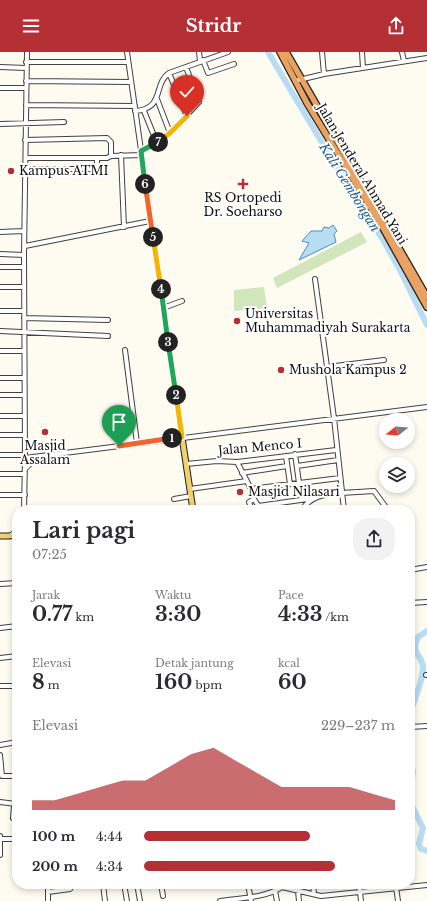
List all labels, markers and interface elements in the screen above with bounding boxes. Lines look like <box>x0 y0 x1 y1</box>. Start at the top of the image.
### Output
icon: menu <box>20 15 42 37</box>
text: Stridr <box>186 15 241 37</box>
icon: share <box>385 15 407 37</box>
pin <box>170 75 204 116</box>
icon: check <box>176 81 198 103</box>
street label: Jalan Jenderal Ahmad Yani <box>313 99 411 247</box>
pin: 7 <box>148 132 168 152</box>
text: 7 <box>155 135 161 149</box>
water label: Kali Gembongan <box>315 139 384 235</box>
place label: Kampus ATMI <box>19 163 109 178</box>
marker: Kampus ATMI <box>6 166 16 176</box>
pin: 6 <box>135 174 155 194</box>
text: 6 <box>141 177 149 191</box>
marker: RS Ortopedi Dr. Soeharso <box>237 178 249 190</box>
place label: RS Ortopedi Dr. Soeharso <box>204 190 283 219</box>
pin: 5 <box>143 227 163 247</box>
text: 5 <box>150 230 156 244</box>
pin: 4 <box>151 279 171 299</box>
text: 4 <box>157 282 165 296</box>
place label: Universitas Muhammadiyah Surakarta <box>245 306 411 335</box>
marker: Universitas Muhammadiyah Surakarta <box>232 316 242 326</box>
pin: 3 <box>158 332 178 352</box>
text: 3 <box>164 335 172 349</box>
place label: Mushola Kampus 2 <box>289 362 407 377</box>
marker: Mushola Kampus 2 <box>276 365 286 375</box>
pin: 2 <box>166 385 186 405</box>
text: 2 <box>172 388 180 402</box>
pin <box>102 405 136 446</box>
icon: arrive <box>108 411 130 433</box>
north arrow <box>379 413 415 449</box>
map controls <box>379 413 415 493</box>
marker: Masjid Assalam <box>40 427 50 437</box>
pin: 1 <box>162 428 182 448</box>
text: 1 <box>170 431 174 445</box>
street label: Jalan Menco I <box>216 435 302 458</box>
place label: Masjid Assalam <box>19 438 70 467</box>
button: layers <box>379 457 415 493</box>
place label: Masjid Nilasari <box>248 484 340 499</box>
marker: Masjid Nilasari <box>235 487 245 497</box>
text: Lari pagi <box>32 517 135 544</box>
button: share <box>353 518 395 560</box>
text: 07:25 <box>32 546 67 563</box>
text: Jarak <box>32 588 60 602</box>
text: Waktu <box>155 588 191 602</box>
text: Pace <box>278 588 304 602</box>
text: 0.77 <box>32 602 72 626</box>
text: 3:30 <box>155 602 201 626</box>
text: 4:33 <box>278 602 322 626</box>
text: km <box>72 610 94 624</box>
text: /km <box>322 610 349 624</box>
text: Elevasi <box>32 656 71 670</box>
text: Detak jantung <box>155 656 234 670</box>
text: kcal <box>278 656 300 670</box>
text: 8 <box>32 670 45 694</box>
text: 160 <box>155 670 192 694</box>
text: 60 <box>278 670 307 694</box>
text: m <box>45 678 60 692</box>
text: bpm <box>192 678 222 692</box>
text: Elevasi <box>32 717 78 734</box>
text: 229–237 m <box>321 717 395 734</box>
text: 100 m <box>32 828 75 845</box>
text: 4:44 <box>96 828 123 845</box>
text: 200 m <box>32 858 78 875</box>
text: 4:34 <box>96 858 123 875</box>

